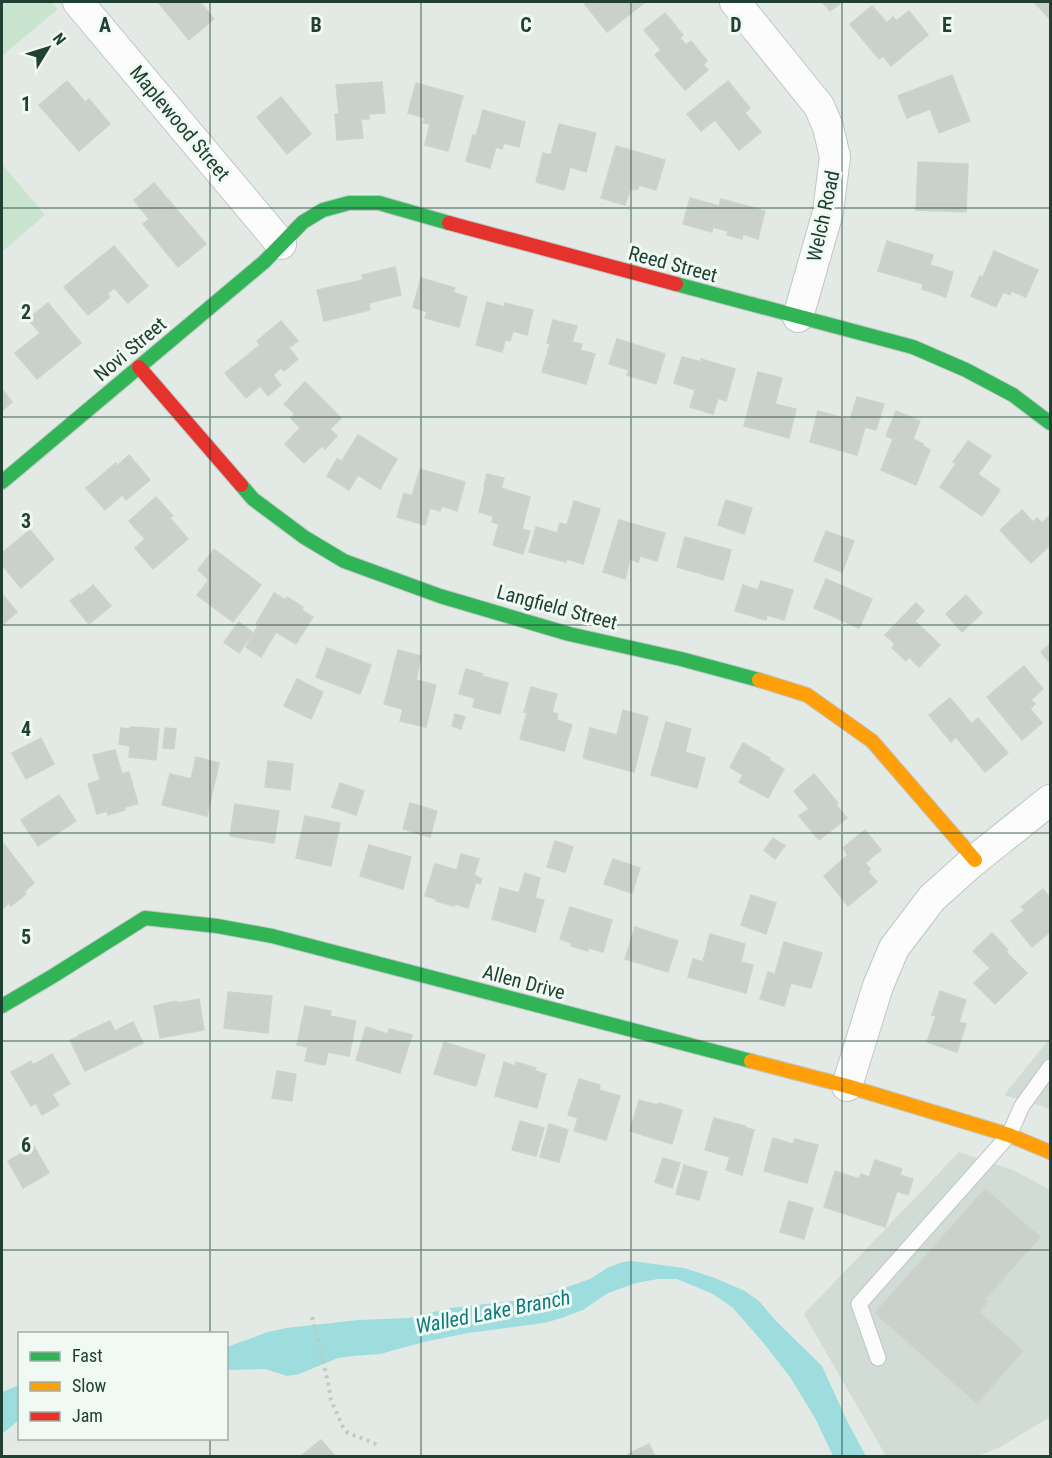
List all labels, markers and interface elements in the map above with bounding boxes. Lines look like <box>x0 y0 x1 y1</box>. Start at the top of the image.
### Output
text: A <box>99 13 111 37</box>
text: B <box>310 13 322 37</box>
text: C <box>520 13 532 37</box>
text: D <box>730 13 742 37</box>
text: E <box>942 13 952 37</box>
north arrow <box>18 18 78 78</box>
text: N <box>49 29 70 49</box>
street label: Maplewood Street <box>125 61 235 186</box>
text: 1 <box>21 92 31 116</box>
street label: Welch Road <box>802 168 844 264</box>
street label: Reed Street <box>626 241 720 287</box>
text: 2 <box>21 300 31 324</box>
street label: Novi Street <box>89 312 171 386</box>
text: 3 <box>21 509 31 533</box>
street label: Langfield Street <box>494 579 620 635</box>
text: 4 <box>21 717 31 741</box>
text: 5 <box>21 925 31 949</box>
street label: Allen Drive <box>480 960 568 1004</box>
text: 6 <box>21 1133 31 1157</box>
water label: Walled Lake Branch <box>414 1285 572 1339</box>
legend <box>18 1332 228 1440</box>
text: Fast <box>72 1345 103 1366</box>
text: Slow <box>72 1375 107 1396</box>
text: Jam <box>72 1405 103 1426</box>

